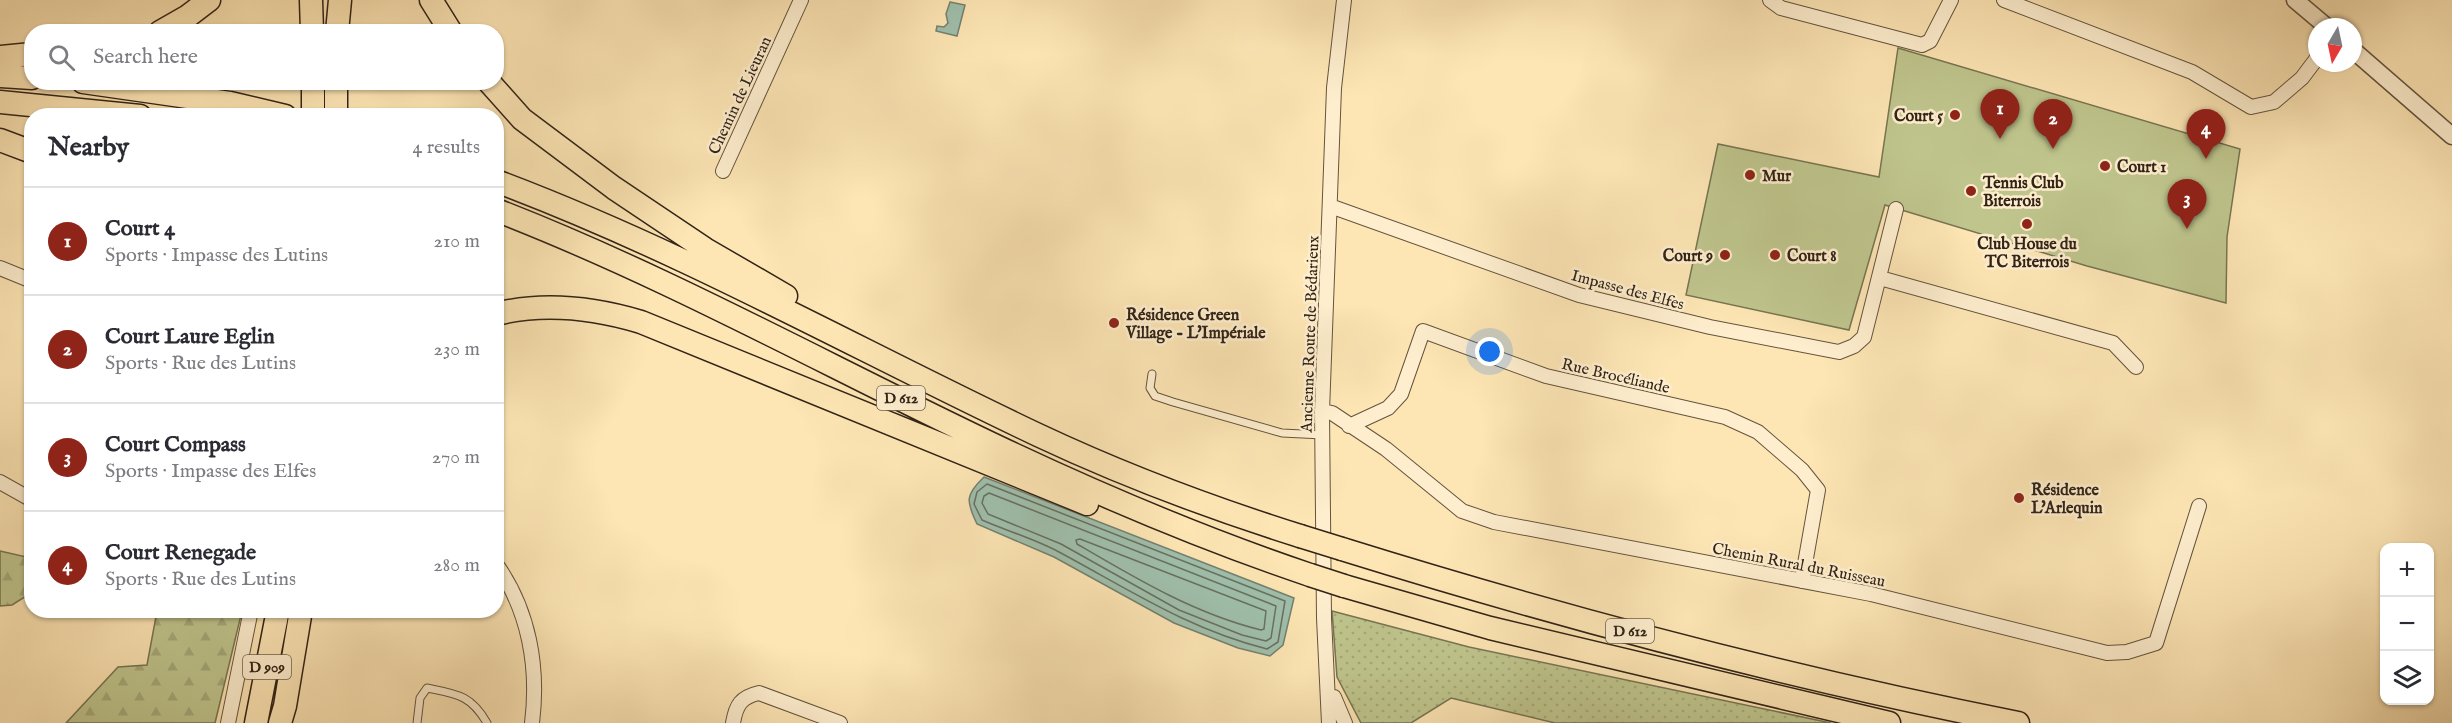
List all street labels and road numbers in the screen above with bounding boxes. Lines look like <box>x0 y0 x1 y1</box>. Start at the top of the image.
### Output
street label: Chemin de Lieuran <box>705 33 777 158</box>
street label: Ancienne Route de Bédarieux <box>1298 235 1324 434</box>
street label: Impasse des Elfes <box>1569 266 1687 316</box>
street label: Rue Brocéliande <box>1559 355 1672 399</box>
road number: D 612 <box>877 386 925 410</box>
street label: Chemin Rural du Ruisseau <box>1710 539 1887 593</box>
road number: D 612 <box>1606 619 1654 643</box>
road number: D 909 <box>243 655 291 679</box>

